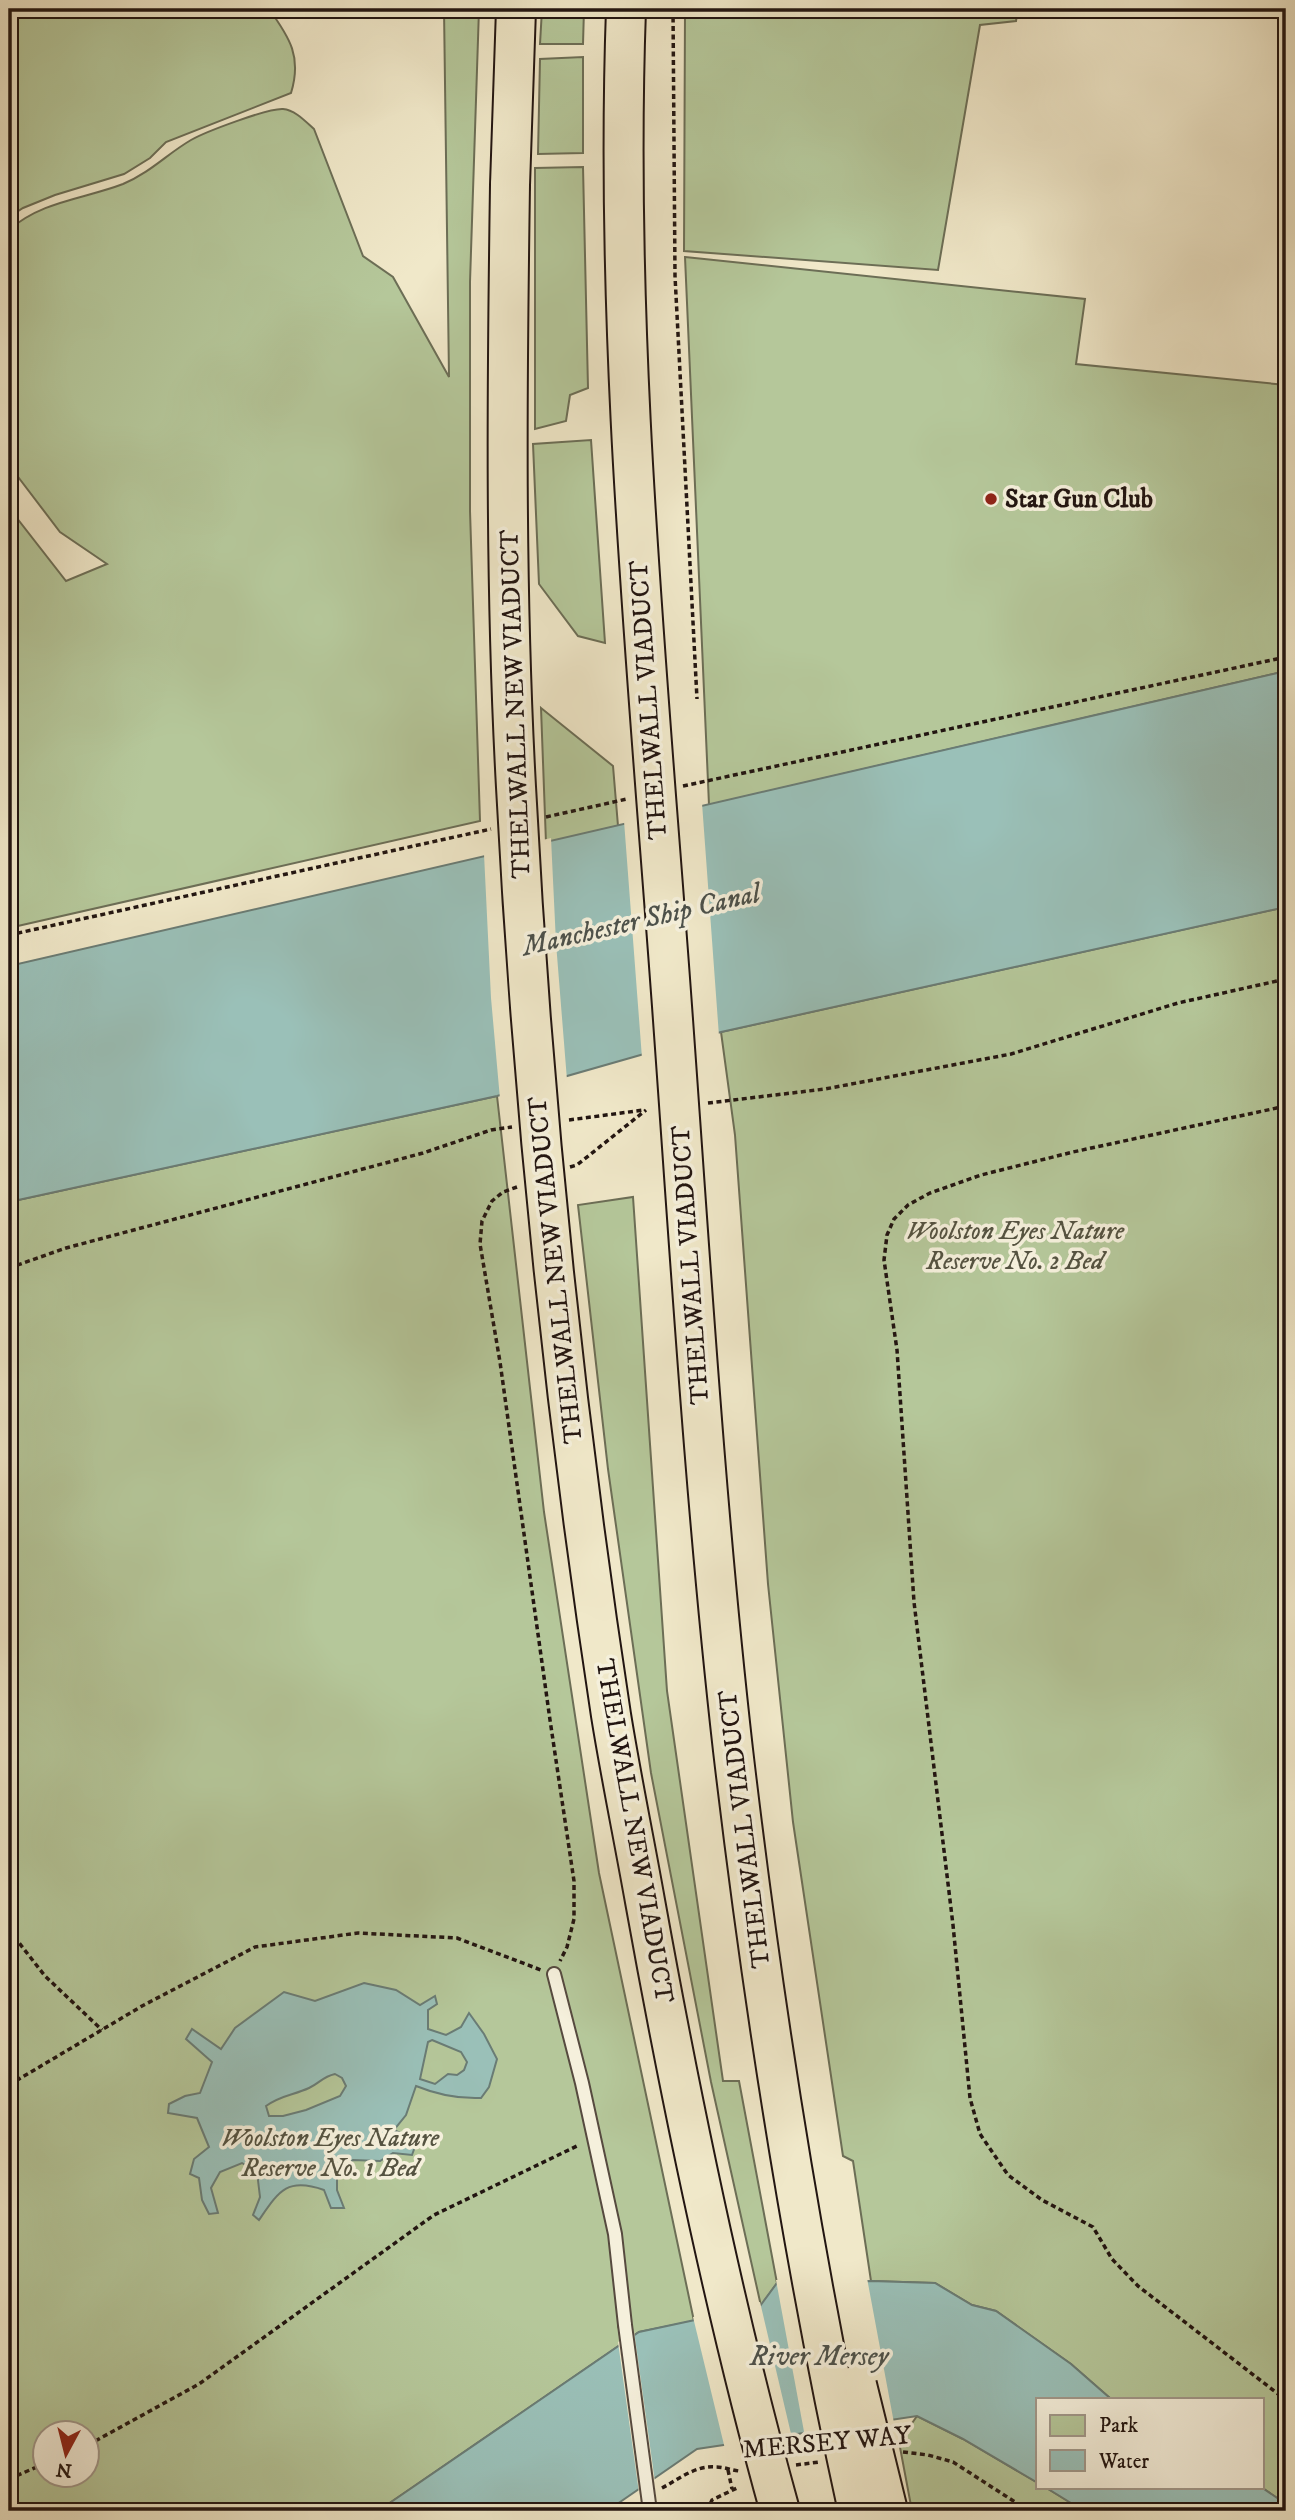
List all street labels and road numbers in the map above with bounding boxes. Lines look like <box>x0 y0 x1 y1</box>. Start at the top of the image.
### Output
street label: THELWALL NEW VIADUCT <box>493 529 539 879</box>
street label: THELWALL VIADUCT <box>623 559 675 841</box>
street label: THELWALL NEW VIADUCT <box>521 1094 591 1445</box>
street label: THELWALL VIADUCT <box>665 1124 717 1406</box>
street label: THELWALL NEW VIADUCT <box>587 1656 681 2006</box>
street label: THELWALL VIADUCT <box>712 1688 778 1970</box>
street label: MERSEY WAY <box>741 2419 913 2467</box>

